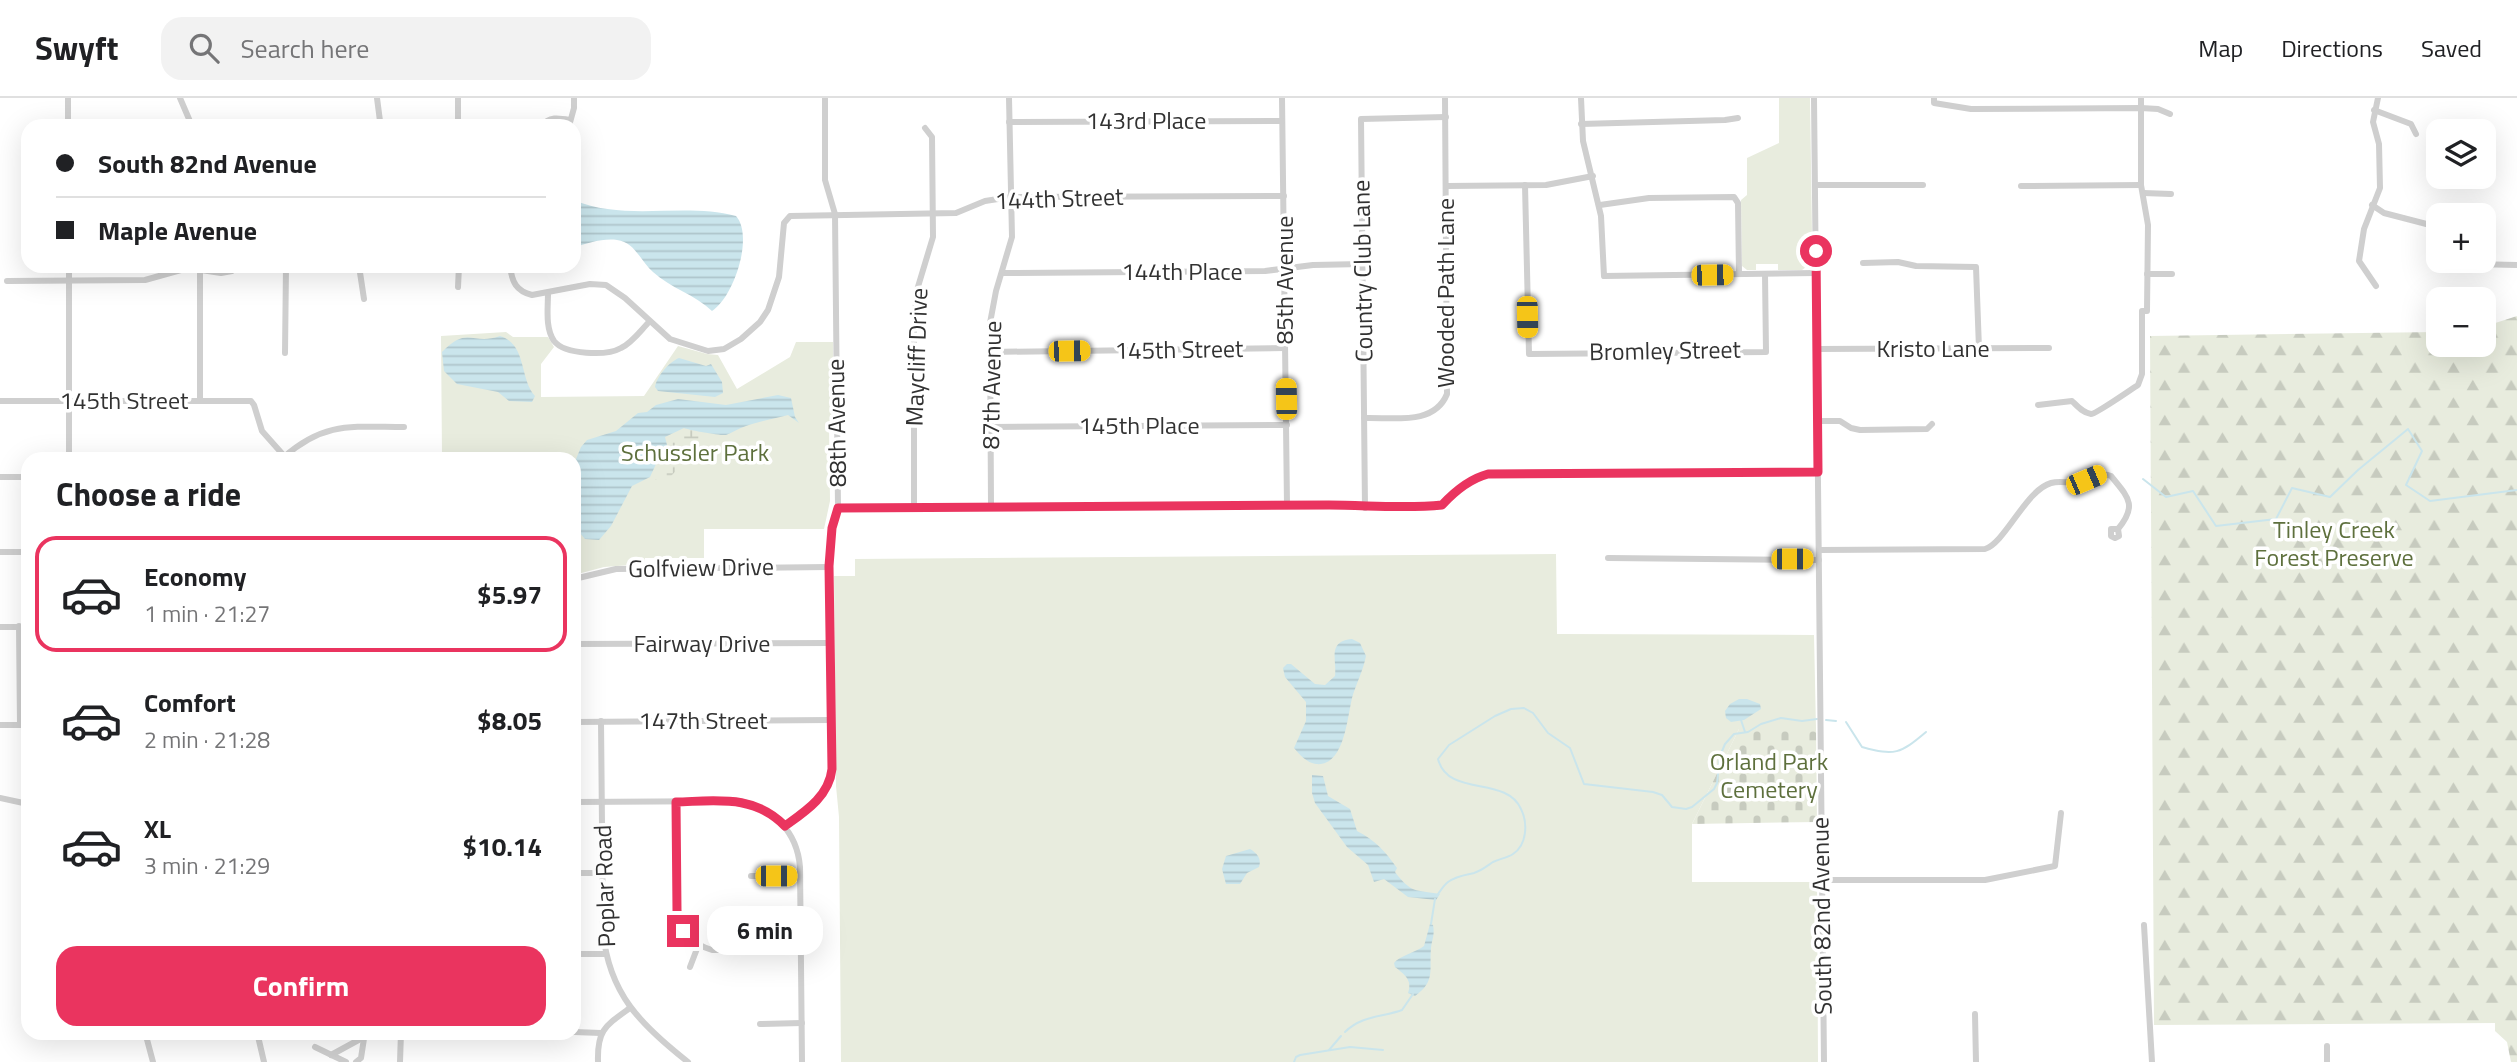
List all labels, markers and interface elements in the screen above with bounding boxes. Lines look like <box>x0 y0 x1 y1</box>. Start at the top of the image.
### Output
search box <box>161 17 651 80</box>
text: Swyft <box>35 23 119 73</box>
icon: search <box>185 29 223 67</box>
text: Search here <box>241 29 369 68</box>
text: Map <box>2198 30 2243 66</box>
text: Directions <box>2281 30 2383 66</box>
text: Saved <box>2421 30 2482 66</box>
street label: 143rd Place <box>1086 102 1206 138</box>
map controls <box>2426 119 2496 357</box>
button: layers <box>2426 119 2496 189</box>
text: South 82nd Avenue <box>98 144 317 183</box>
street label: 144th Street <box>994 178 1125 218</box>
street label: Country Club Lane <box>1342 179 1382 363</box>
street label: Wooded Path Lane <box>1427 198 1463 388</box>
button: + <box>2426 203 2496 273</box>
text: Maple Avenue <box>98 211 257 250</box>
street label: 85th Avenue <box>1266 216 1302 344</box>
route start <box>1800 235 1832 267</box>
street label: 144th Place <box>1121 253 1243 289</box>
car <box>1691 264 1734 286</box>
street label: Maycliff Drive <box>896 287 936 427</box>
button: − <box>2426 287 2496 357</box>
car <box>1517 296 1538 338</box>
street label: 87th Avenue <box>972 320 1010 450</box>
street label: 145th Street <box>1114 330 1244 368</box>
street label: Kristo Lane <box>1876 330 1990 366</box>
street label: Bromley Street <box>1589 331 1742 369</box>
car <box>1048 340 1091 362</box>
street label: 88th Avenue <box>817 358 855 488</box>
car <box>1276 378 1297 420</box>
street label: 145th Street <box>60 382 189 418</box>
street label: 145th Place <box>1078 407 1200 443</box>
park label: Schussler Park <box>621 434 770 470</box>
car <box>2063 462 2110 498</box>
text: Choose a ride <box>56 470 241 518</box>
park label: Tinley Creek Forest Preserve <box>2254 511 2414 575</box>
street label: Golfview Drive <box>628 548 774 586</box>
car <box>1772 549 1814 570</box>
text: Economy <box>144 557 246 596</box>
icon: car <box>60 563 123 626</box>
text: $5.97 <box>477 575 542 614</box>
text: 1 min · 21:27 <box>144 596 270 631</box>
street label: Fairway Drive <box>634 625 770 661</box>
text: Comfort <box>144 683 236 722</box>
icon: car <box>60 689 123 752</box>
text: $8.05 <box>477 701 542 740</box>
street label: 147th Street <box>639 702 768 738</box>
text: 2 min · 21:28 <box>144 722 270 757</box>
park label: Orland Park Cemetery <box>1710 743 1829 807</box>
text: XL <box>144 809 171 848</box>
icon: car <box>60 815 123 878</box>
street label: South 82nd Avenue <box>1801 817 1841 1015</box>
street label: Poplar Road <box>584 824 624 948</box>
text: $10.14 <box>463 827 542 866</box>
text: 3 min · 21:29 <box>144 848 270 883</box>
car <box>756 866 798 887</box>
callout: 6 min <box>708 906 823 956</box>
text: 6 min <box>737 913 793 948</box>
route end <box>667 915 699 947</box>
button: Confirm <box>56 946 546 1026</box>

